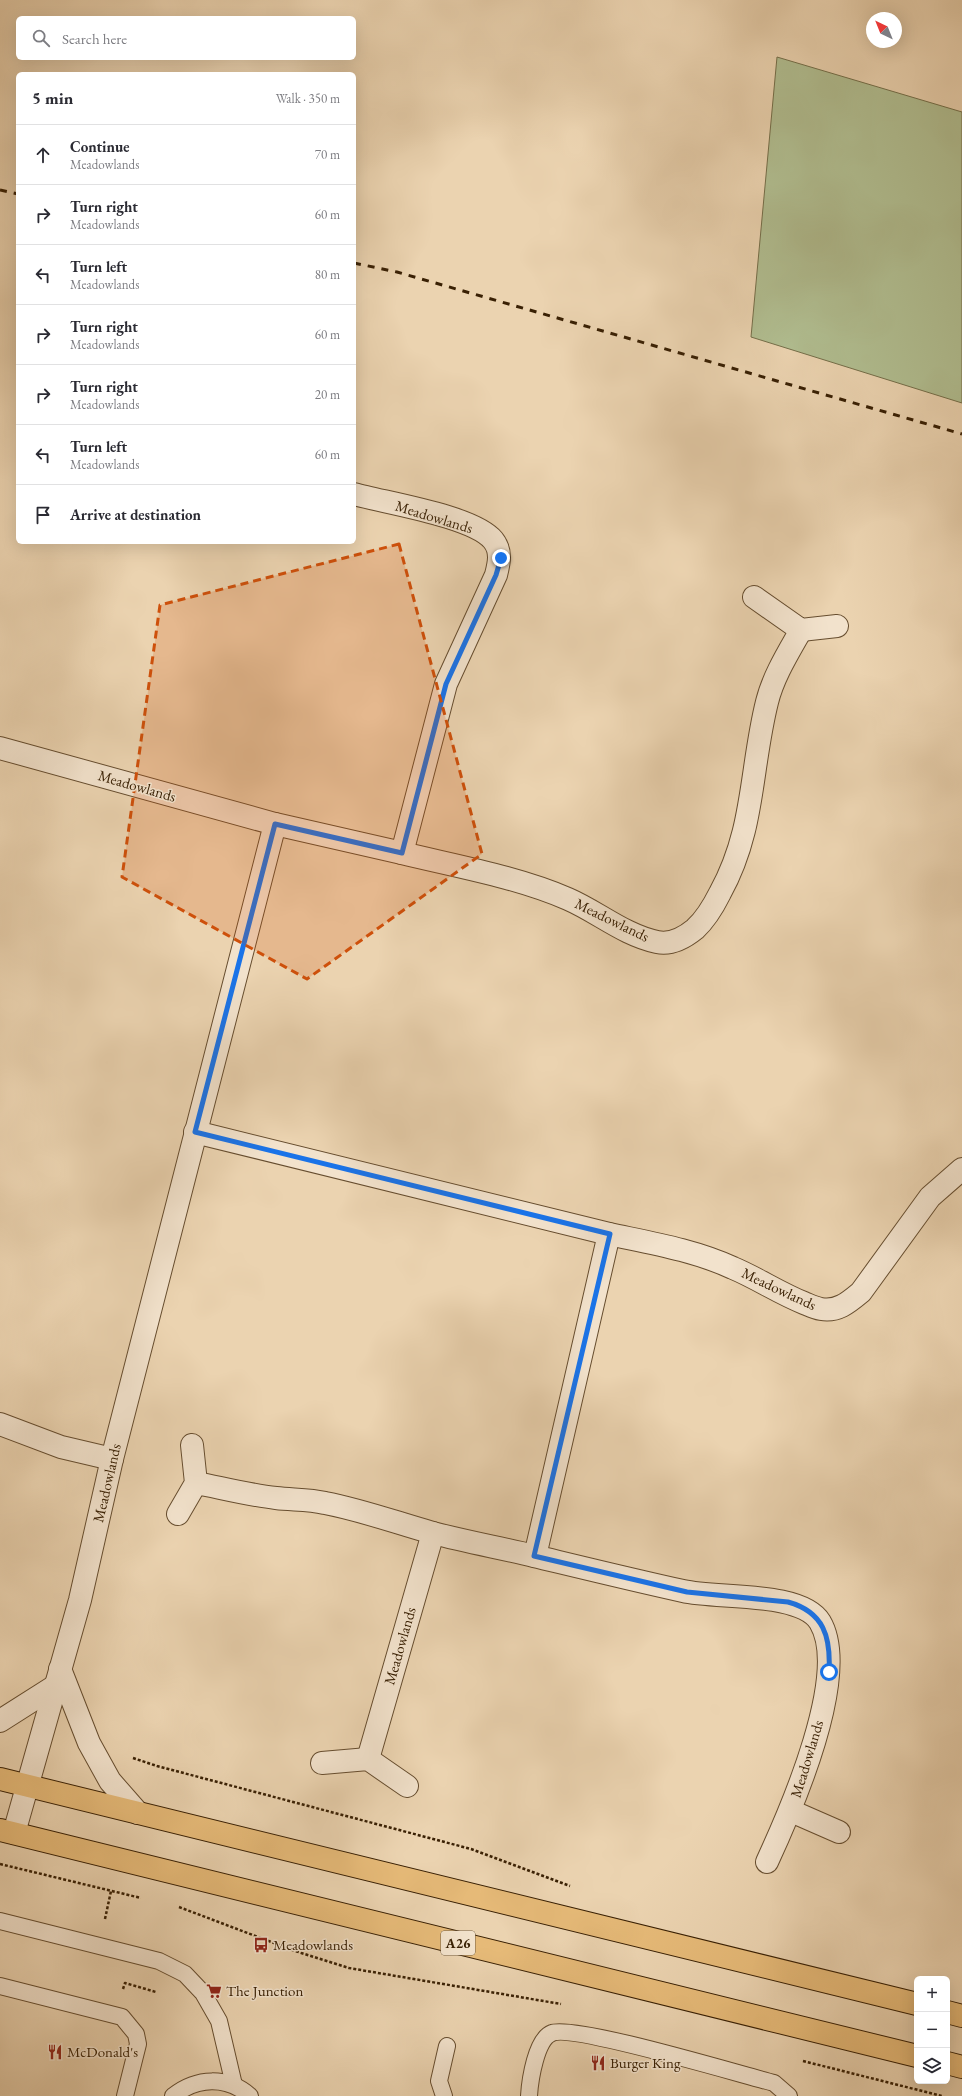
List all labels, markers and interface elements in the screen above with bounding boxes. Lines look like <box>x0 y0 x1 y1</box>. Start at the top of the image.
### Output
north arrow <box>866 12 902 48</box>
search box <box>16 16 356 60</box>
icon: search <box>30 27 52 49</box>
text: Search here <box>62 29 127 48</box>
text: 5 min <box>32 87 73 109</box>
text: Walk · 350 m <box>276 90 340 107</box>
text: Continue <box>70 137 130 156</box>
icon: ahead <box>32 144 54 166</box>
text: 70 m <box>315 146 340 163</box>
text: Meadowlands <box>70 156 139 173</box>
text: Turn right <box>70 197 138 216</box>
icon: right <box>32 204 54 226</box>
text: 60 m <box>315 206 340 223</box>
text: Meadowlands <box>70 216 139 233</box>
text: Turn left <box>70 257 127 276</box>
icon: left <box>32 264 54 286</box>
text: 80 m <box>315 266 340 283</box>
text: Meadowlands <box>70 276 139 293</box>
text: Turn right <box>70 317 138 336</box>
icon: right <box>32 324 54 346</box>
text: 60 m <box>315 326 340 343</box>
text: Meadowlands <box>70 336 139 353</box>
text: Turn right <box>70 377 138 396</box>
icon: right <box>32 384 54 406</box>
text: 20 m <box>315 386 340 403</box>
text: Meadowlands <box>70 396 139 413</box>
text: Turn left <box>70 437 127 456</box>
icon: left <box>32 444 54 466</box>
text: 60 m <box>315 446 340 463</box>
text: Meadowlands <box>70 456 139 473</box>
street label: Meadowlands <box>393 496 475 537</box>
icon: arrive <box>32 504 54 526</box>
text: Arrive at destination <box>70 505 201 524</box>
route end <box>492 549 510 567</box>
street label: Meadowlands <box>96 765 178 806</box>
street label: Meadowlands <box>572 893 652 946</box>
street label: Meadowlands <box>739 1263 820 1314</box>
street label: Meadowlands <box>88 1442 125 1524</box>
street label: Meadowlands <box>379 1605 420 1687</box>
route start <box>820 1663 838 1681</box>
street label: Meadowlands <box>786 1718 827 1800</box>
road number: A26 <box>441 1931 475 1955</box>
place label: Meadowlands <box>273 1935 353 1954</box>
bus stop icon: Meadowlands <box>252 1936 270 1954</box>
map controls <box>914 1976 950 2084</box>
button: + <box>914 1976 950 2012</box>
place label: The Junction <box>226 1981 303 2000</box>
supermarket icon: The Junction <box>205 1982 223 2000</box>
button: − <box>914 2012 950 2048</box>
place label: McDonald's <box>67 2042 138 2061</box>
restaurant icon: McDonald's <box>46 2043 64 2061</box>
button: layers <box>914 2048 950 2084</box>
place label: Burger King <box>610 2053 681 2072</box>
restaurant icon: Burger King <box>589 2054 607 2072</box>

